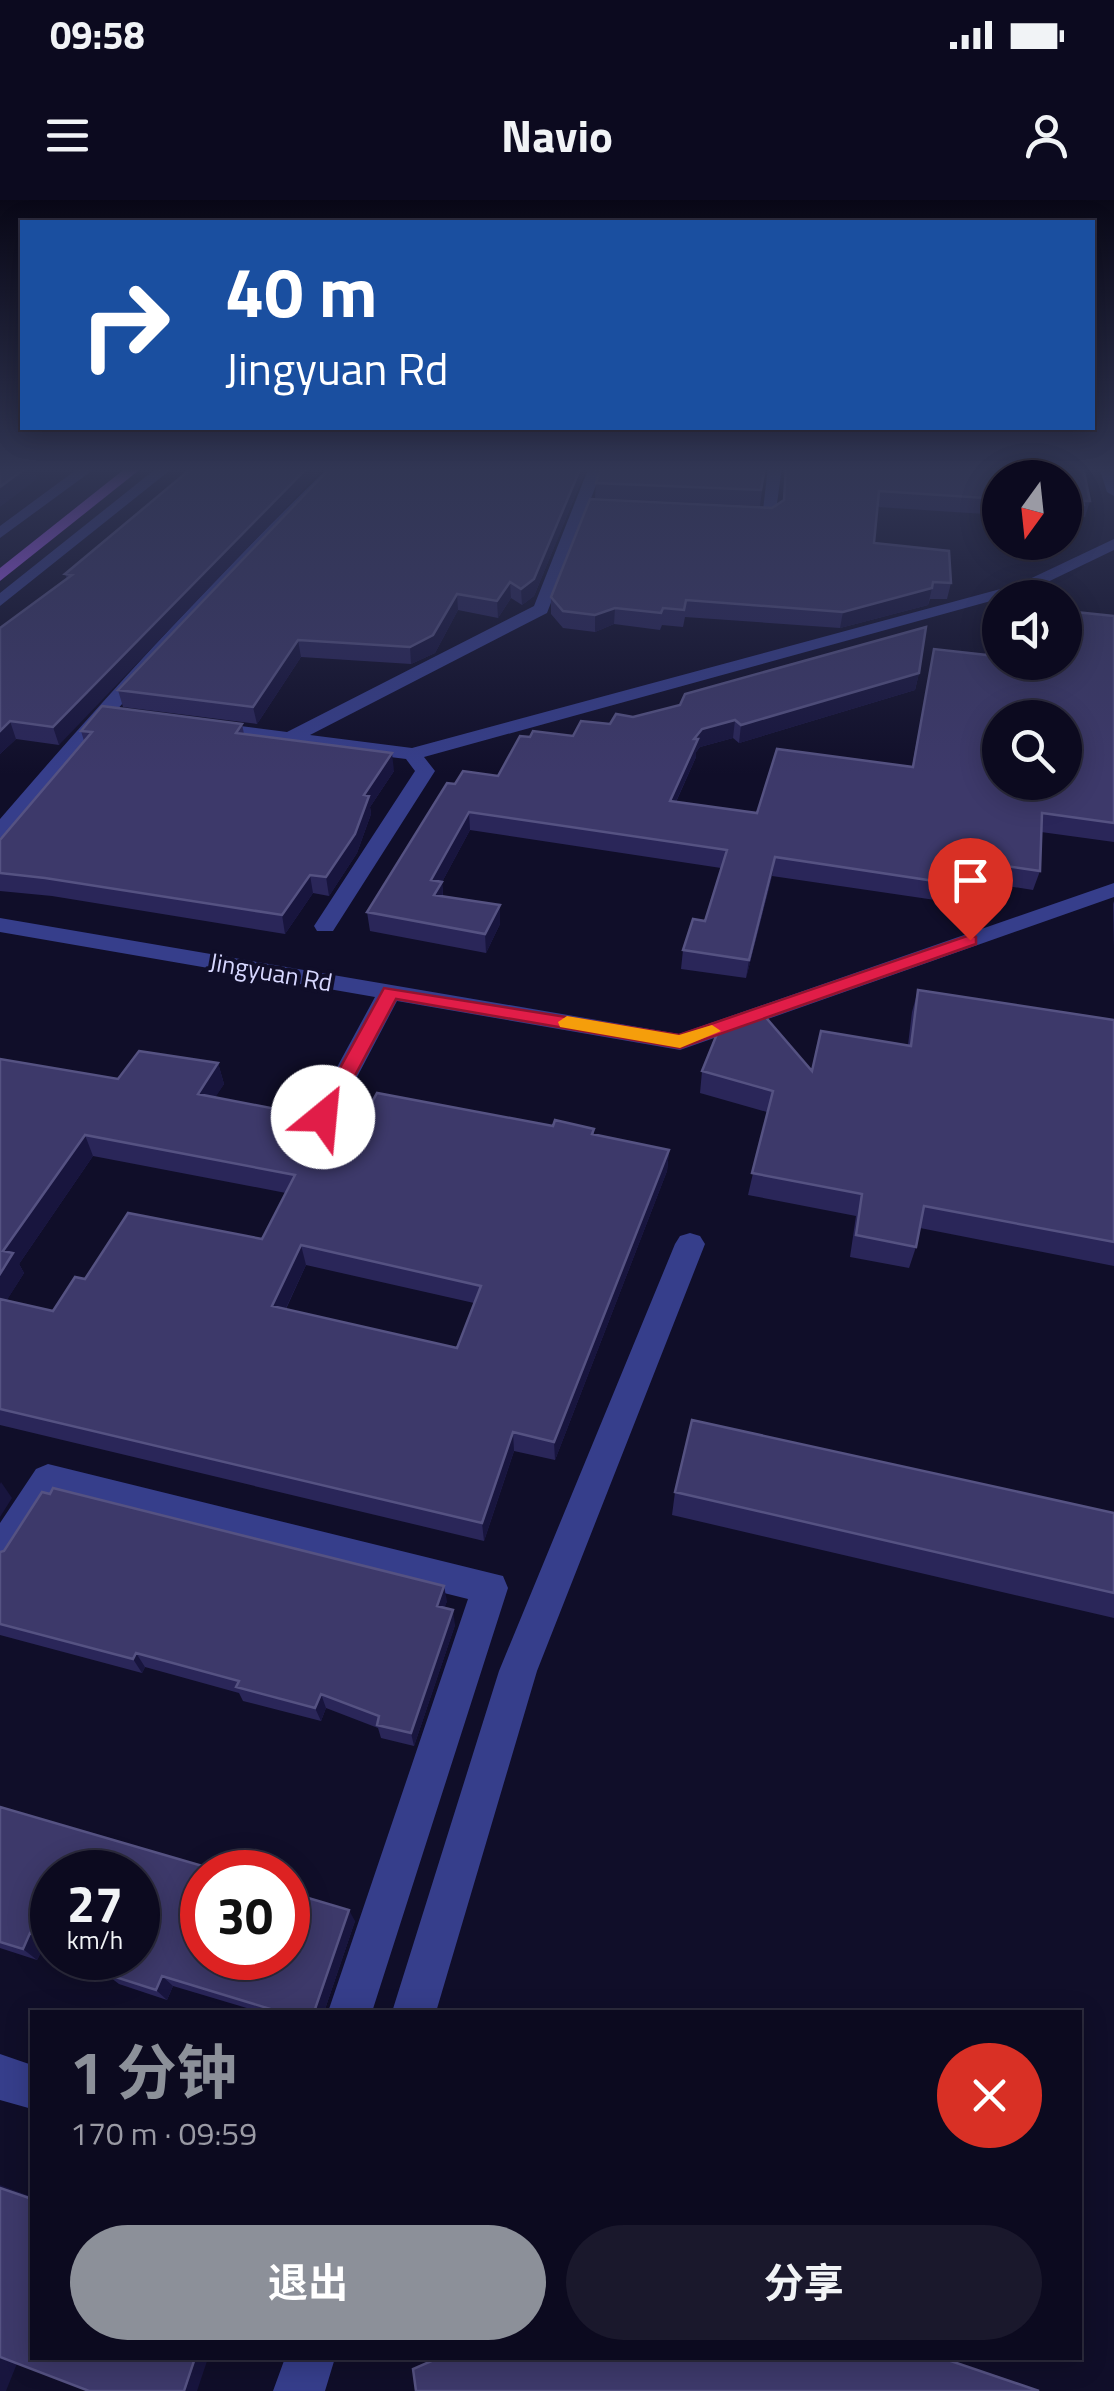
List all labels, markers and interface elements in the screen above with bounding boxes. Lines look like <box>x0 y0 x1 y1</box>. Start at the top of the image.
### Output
text: 09:58 <box>50 6 145 64</box>
text: Navio <box>501 101 613 169</box>
icon: menu <box>40 108 95 163</box>
icon: person <box>1019 108 1074 163</box>
text: 40 m <box>225 238 378 344</box>
icon: right <box>60 260 190 390</box>
text: Jingyuan Rd <box>225 334 449 402</box>
north arrow <box>982 460 1082 560</box>
map controls <box>982 460 1082 800</box>
button: sound <box>982 580 1082 680</box>
button: search <box>982 700 1082 800</box>
pin <box>928 838 1013 941</box>
icon: arrive <box>943 853 998 908</box>
street label: Jingyuan Rd <box>207 943 335 1001</box>
position arrow <box>271 1065 375 1169</box>
speed limit sign: 30 <box>180 1850 310 1980</box>
text: 27 <box>67 1865 123 1941</box>
text: km/h <box>67 1921 123 1959</box>
text: 1 分钟 <box>70 2026 237 2117</box>
button: close <box>937 2043 1042 2148</box>
text: 170 m · 09:59 <box>70 2109 257 2157</box>
button: 退出 <box>70 2225 546 2340</box>
button: 分享 <box>566 2225 1042 2340</box>

